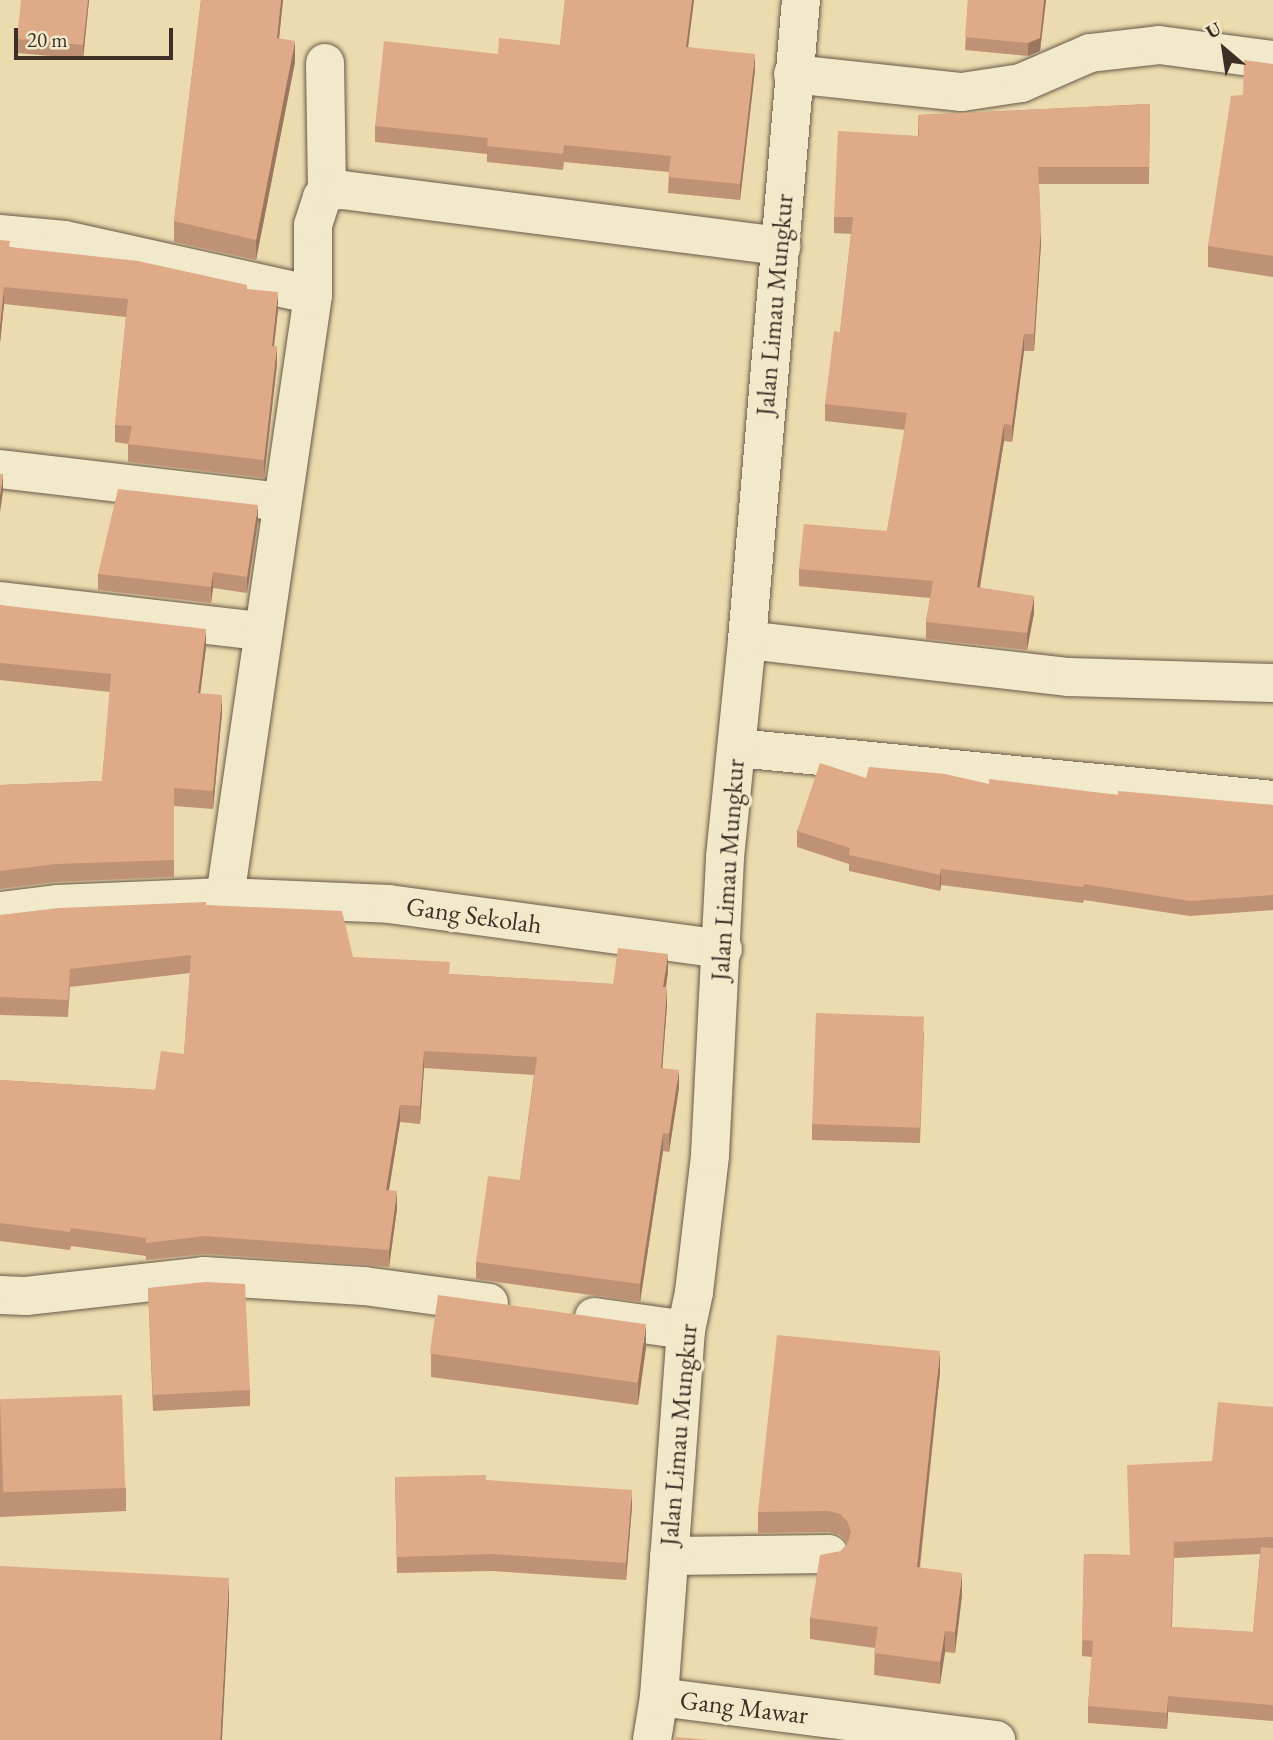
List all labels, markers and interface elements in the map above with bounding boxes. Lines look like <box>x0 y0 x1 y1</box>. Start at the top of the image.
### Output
scale bar <box>18 14 177 58</box>
north arrow <box>1189 14 1259 84</box>
text: U <box>1201 16 1226 45</box>
text: 20 m <box>27 26 68 53</box>
street label: Jalan Limau Mungkur <box>750 193 800 417</box>
street label: Jalan Limau Mungkur <box>705 758 751 982</box>
street label: Gang Sekolah <box>404 891 544 941</box>
street label: Jalan Limau Mungkur <box>654 1323 704 1547</box>
street label: Gang Mawar <box>678 1685 810 1731</box>

